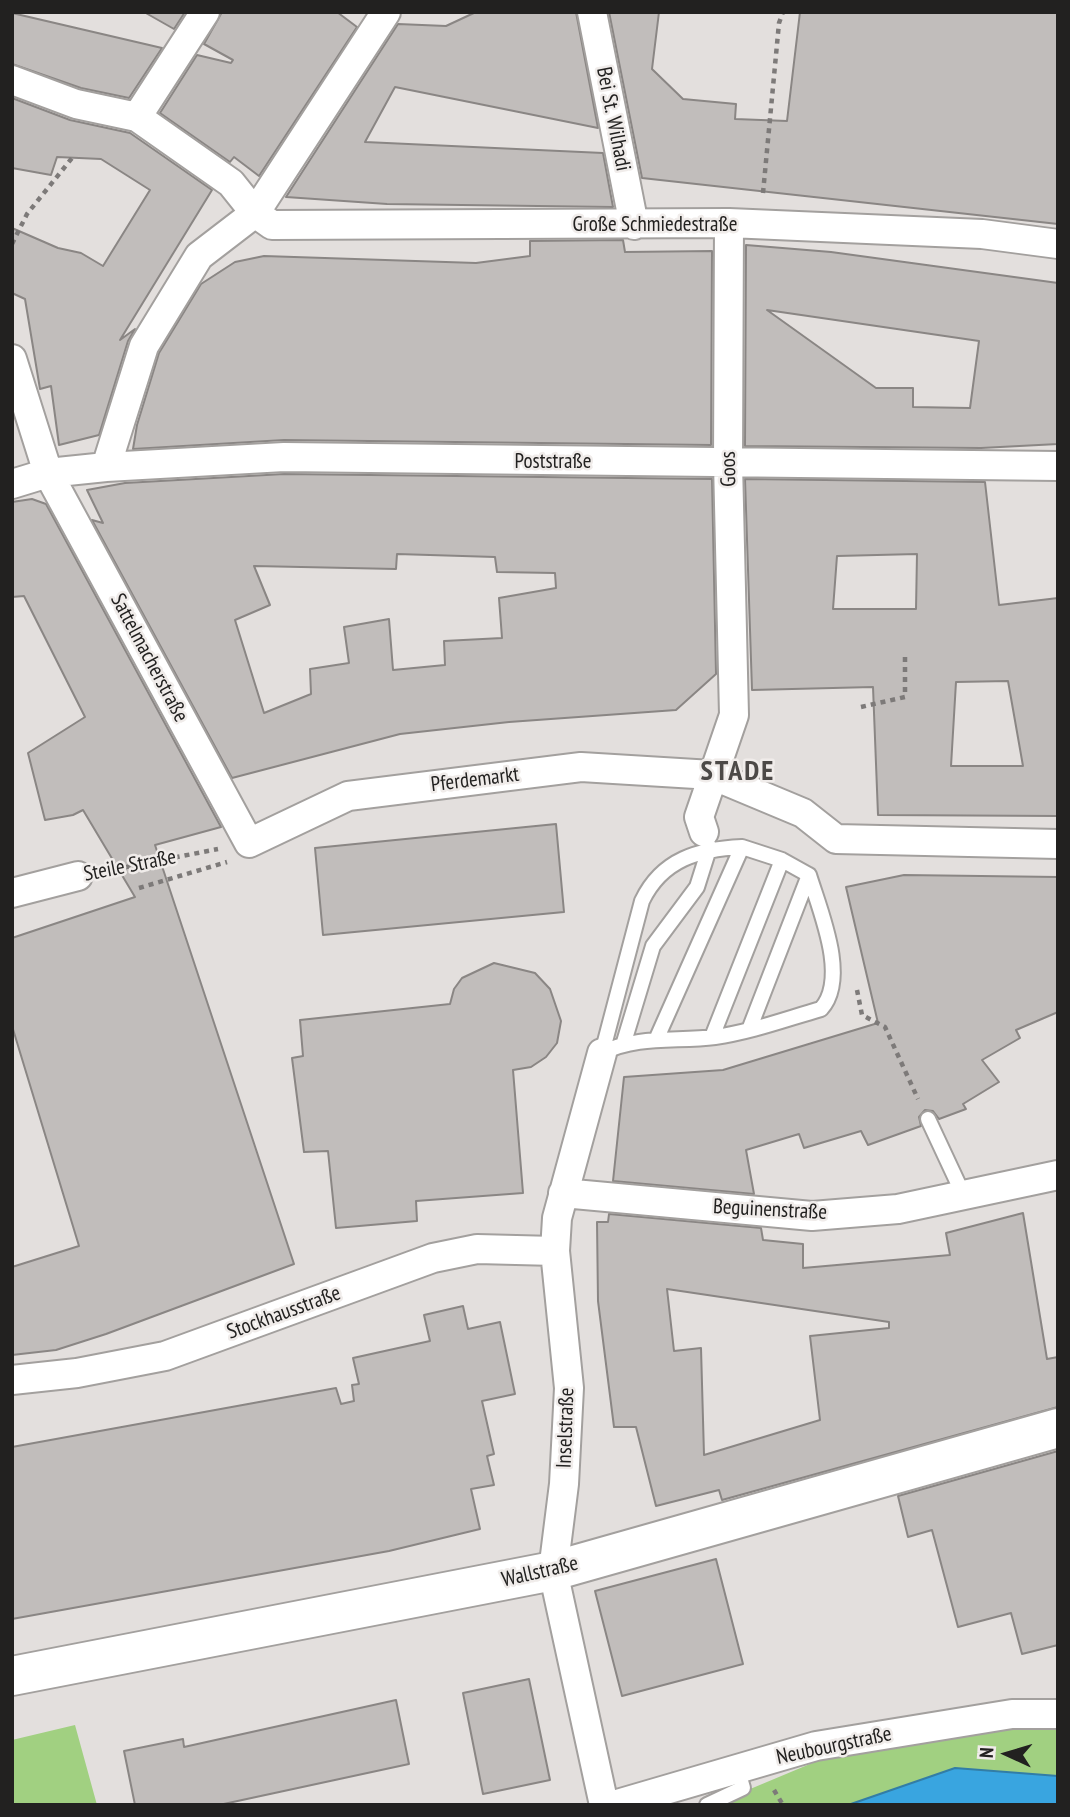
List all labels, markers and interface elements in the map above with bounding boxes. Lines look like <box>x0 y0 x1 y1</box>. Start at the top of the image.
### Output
street label: Bei St. Wilhadi <box>591 65 635 173</box>
street label: Große Schmiedestraße <box>573 212 737 238</box>
street label: Poststraße <box>515 449 591 475</box>
street label: Goos <box>716 451 742 487</box>
street label: Sattelmacherstraße <box>105 590 193 726</box>
district label: STADE <box>701 755 775 789</box>
street label: Pferdemarkt <box>429 762 521 798</box>
street label: Steile Straße <box>82 845 178 887</box>
street label: Beguinenstraße <box>712 1194 828 1226</box>
street label: Stockhausstraße <box>224 1281 344 1345</box>
street label: Inselstraße <box>552 1387 580 1469</box>
street label: Wallstraße <box>499 1551 581 1593</box>
north arrow <box>972 1719 1042 1789</box>
street label: Neubourgstraße <box>774 1721 894 1771</box>
text: N <box>974 1747 998 1759</box>

